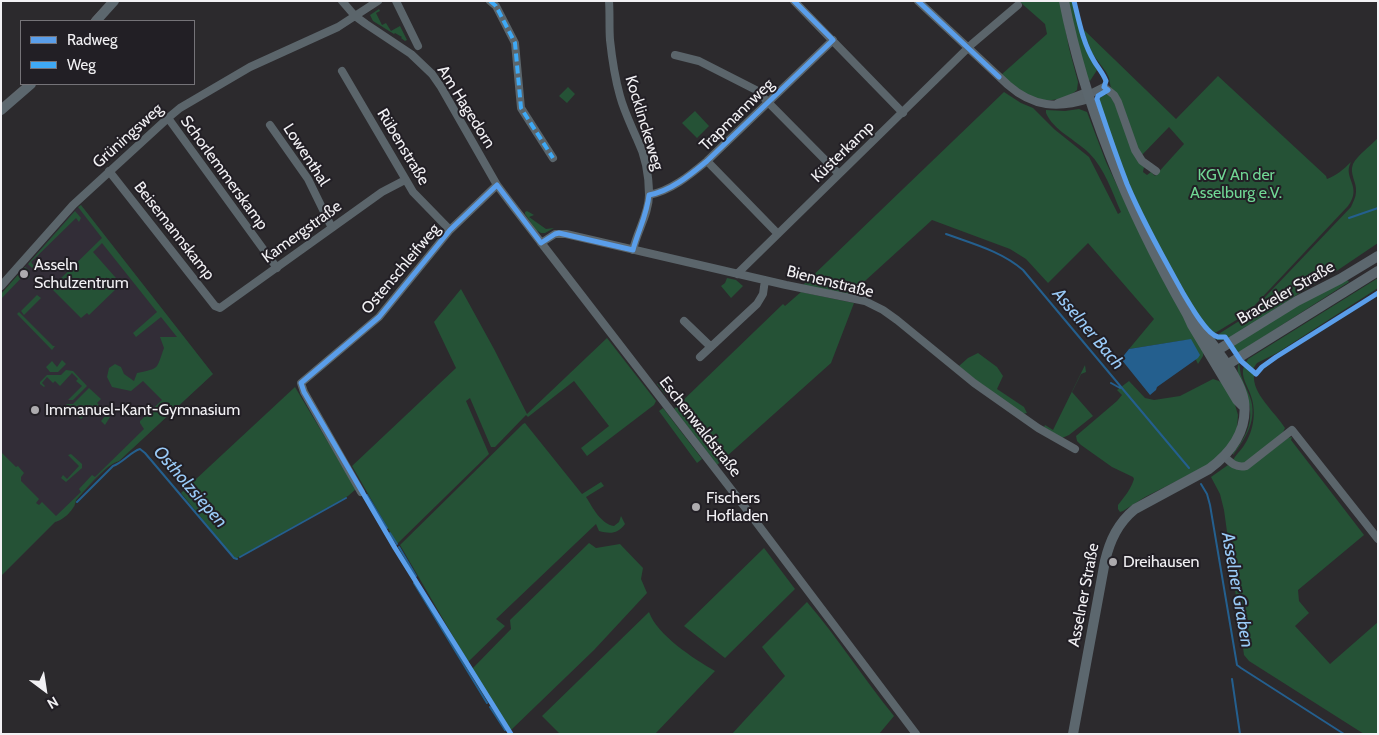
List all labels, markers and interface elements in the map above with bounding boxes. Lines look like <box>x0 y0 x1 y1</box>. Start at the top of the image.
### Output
legend <box>20 20 195 85</box>
text: Radweg <box>67 31 117 49</box>
text: Weg <box>67 56 96 74</box>
street label: Am Hagedorn <box>433 62 499 152</box>
street label: Kocklinckeweg <box>621 73 667 173</box>
street label: Trapmannweg <box>696 75 778 155</box>
street label: Grüningsweg <box>89 100 167 172</box>
street label: Rübenstraße <box>373 105 433 189</box>
street label: Schorlemmerskamp <box>176 112 272 234</box>
street label: Küsterkamp <box>808 117 878 187</box>
street label: Lowenthal <box>279 120 333 190</box>
park label: KGV An der Asselburg e.V. <box>1190 165 1282 203</box>
street label: Beisemannskamp <box>130 178 218 284</box>
street label: Kamergstraße <box>258 197 346 267</box>
street label: Ostenschleifweg <box>358 220 444 318</box>
place label: Asseln Schulzentrum <box>34 255 129 293</box>
street label: Brackeler Straße <box>1234 257 1338 329</box>
street label: Bienenstraße <box>784 262 876 302</box>
marker: Asseln Schulzentrum <box>18 268 30 280</box>
water label: Asselner Bach <box>1048 284 1128 374</box>
street label: Eschenwaldstraße <box>655 373 745 481</box>
place label: Immanuel-Kant-Gymnasium <box>45 400 240 420</box>
marker: Immanuel-Kant-Gymnasium <box>29 404 41 416</box>
water label: Ostholzsiepen <box>149 442 231 532</box>
place label: Fischers Hofladen <box>706 488 769 526</box>
marker: Fischers Hofladen <box>690 501 702 513</box>
water label: Asselner Graben <box>1216 531 1258 649</box>
street label: Asselner Straße <box>1065 541 1103 649</box>
place label: Dreihausen <box>1123 552 1199 572</box>
marker: Dreihausen <box>1107 556 1119 568</box>
north arrow <box>20 665 70 715</box>
text: N <box>44 693 62 713</box>

